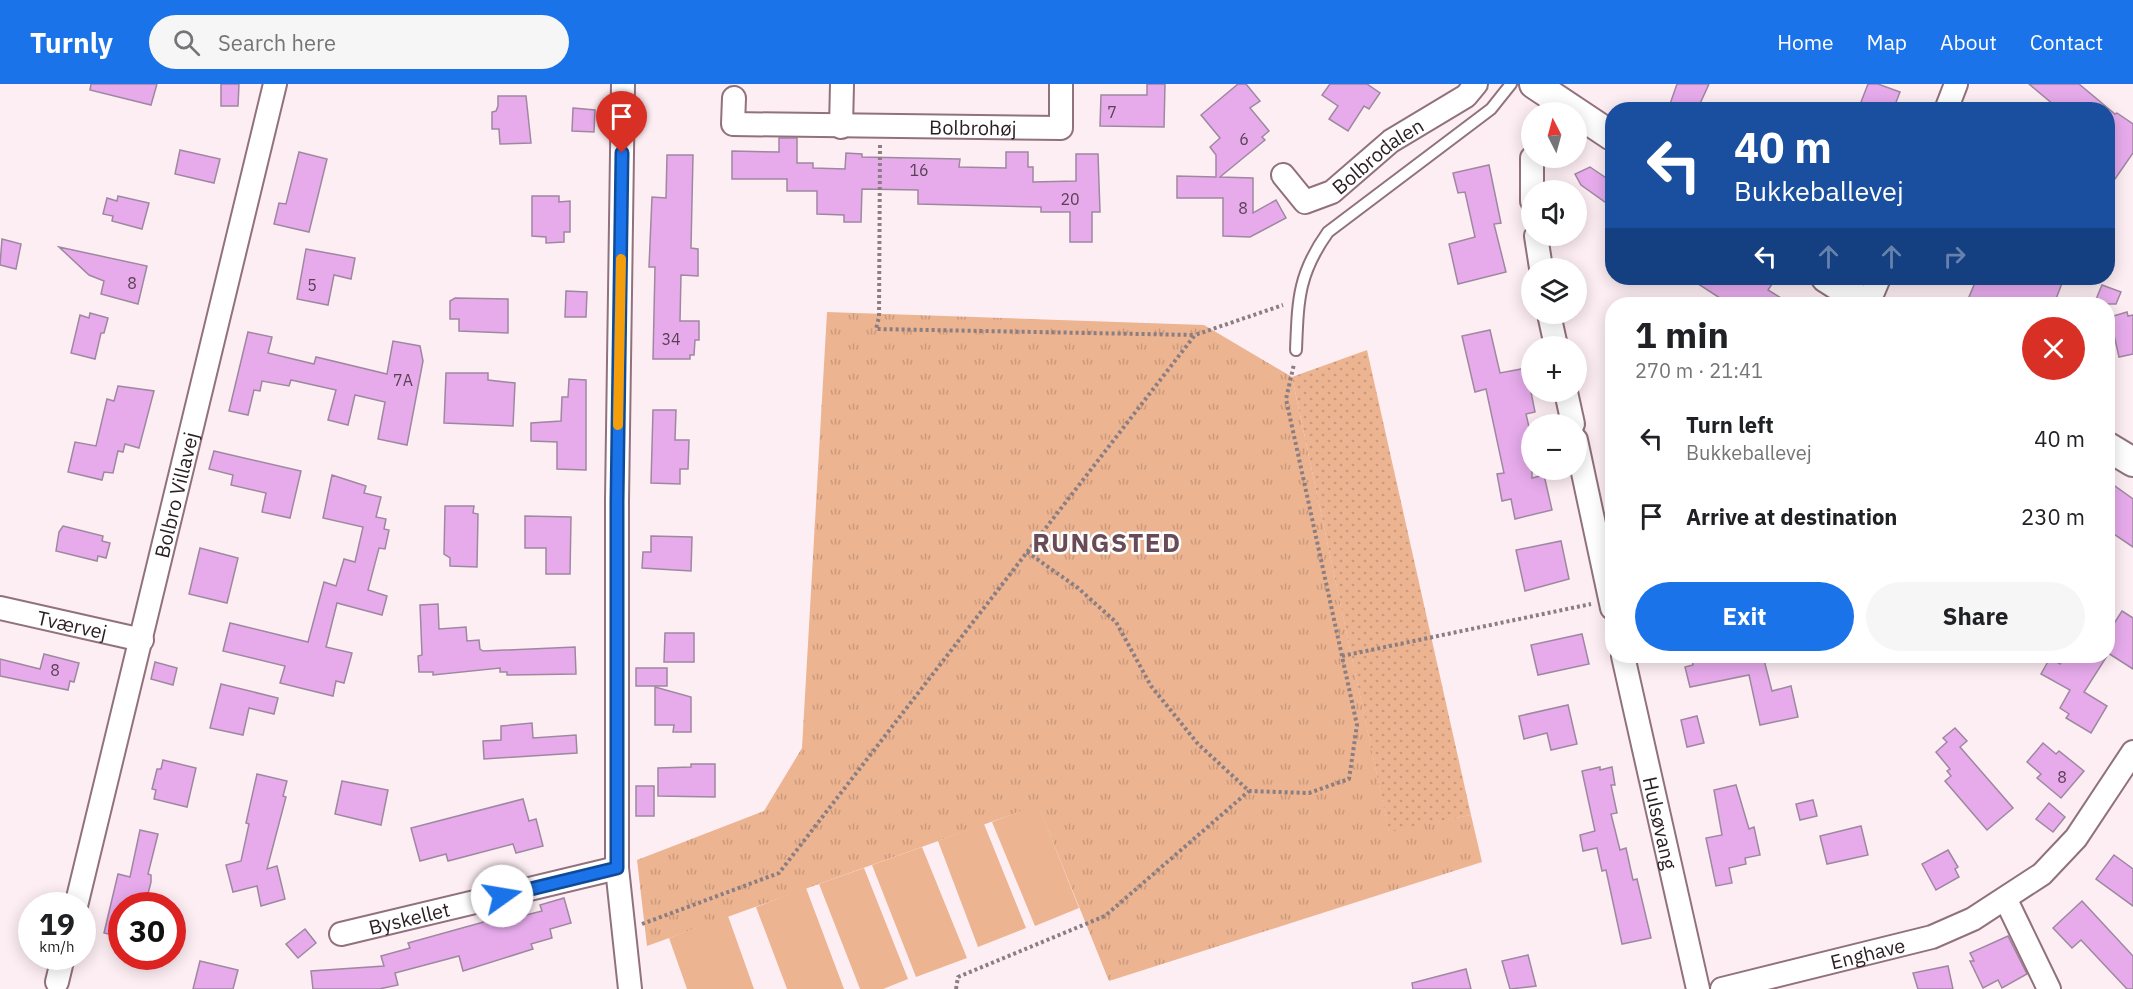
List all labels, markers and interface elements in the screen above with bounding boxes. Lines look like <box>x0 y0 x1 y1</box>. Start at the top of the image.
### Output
search box <box>149 15 569 69</box>
text: Turnly <box>30 24 113 61</box>
icon: search <box>170 26 203 59</box>
text: Search here <box>218 28 336 57</box>
text: Home <box>1777 28 1834 56</box>
text: Map <box>1867 28 1907 56</box>
text: About <box>1940 28 1997 56</box>
text: Contact <box>2030 28 2103 56</box>
pin <box>596 91 647 153</box>
icon: arrive <box>605 100 638 133</box>
house number: 7 <box>1107 102 1117 122</box>
north arrow <box>1521 102 1587 168</box>
map controls <box>1521 102 1587 480</box>
street label: Bolbrodalen <box>1326 111 1428 200</box>
street label: Bolbrohøj <box>929 113 1017 141</box>
text: 40 m <box>1734 120 1832 175</box>
icon: left <box>1635 126 1713 204</box>
house number: 6 <box>1239 129 1249 149</box>
house number: 16 <box>909 160 929 180</box>
text: Bukkeballevej <box>1734 173 1904 208</box>
button: sound <box>1521 180 1587 246</box>
house number: 20 <box>1060 189 1080 209</box>
house number: 8 <box>1238 198 1248 218</box>
icon: left <box>1749 240 1782 273</box>
icon: ahead <box>1812 240 1845 273</box>
icon: ahead <box>1875 240 1908 273</box>
icon: right <box>1938 240 1971 273</box>
button: layers <box>1521 258 1587 324</box>
house number: 8 <box>127 273 137 293</box>
house number: 5 <box>307 275 317 295</box>
text: 1 min <box>1635 311 1729 358</box>
button: close <box>2022 317 2085 380</box>
house number: 34 <box>661 329 681 349</box>
button: + <box>1521 336 1587 402</box>
text: 270 m · 21:41 <box>1635 357 1763 384</box>
house number: 7A <box>393 370 413 390</box>
text: Turn left <box>1686 410 1774 439</box>
button: − <box>1521 414 1587 480</box>
icon: left <box>1635 422 1668 455</box>
text: 40 m <box>2034 424 2085 453</box>
street label: Bolbro Villavej <box>147 429 204 561</box>
text: Bukkeballevej <box>1686 439 1812 466</box>
icon: arrive <box>1635 500 1668 533</box>
text: Arrive at destination <box>1686 502 1897 531</box>
text: 230 m <box>2021 502 2085 531</box>
district label: RUNGSTED <box>1032 525 1182 559</box>
button: Exit <box>1635 582 1854 651</box>
button: Share <box>1866 582 2085 651</box>
street label: Tværvej <box>35 603 110 645</box>
house number: 8 <box>50 660 60 680</box>
house number: 8 <box>2057 767 2067 787</box>
street label: Hulsøvang <box>1637 774 1684 872</box>
position arrow <box>470 864 534 928</box>
speed limit sign: 30 <box>108 892 186 970</box>
street label: Byskellet <box>366 895 452 940</box>
text: 19 <box>39 904 75 943</box>
street label: Enghave <box>1827 931 1908 975</box>
text: km/h <box>39 937 75 956</box>

